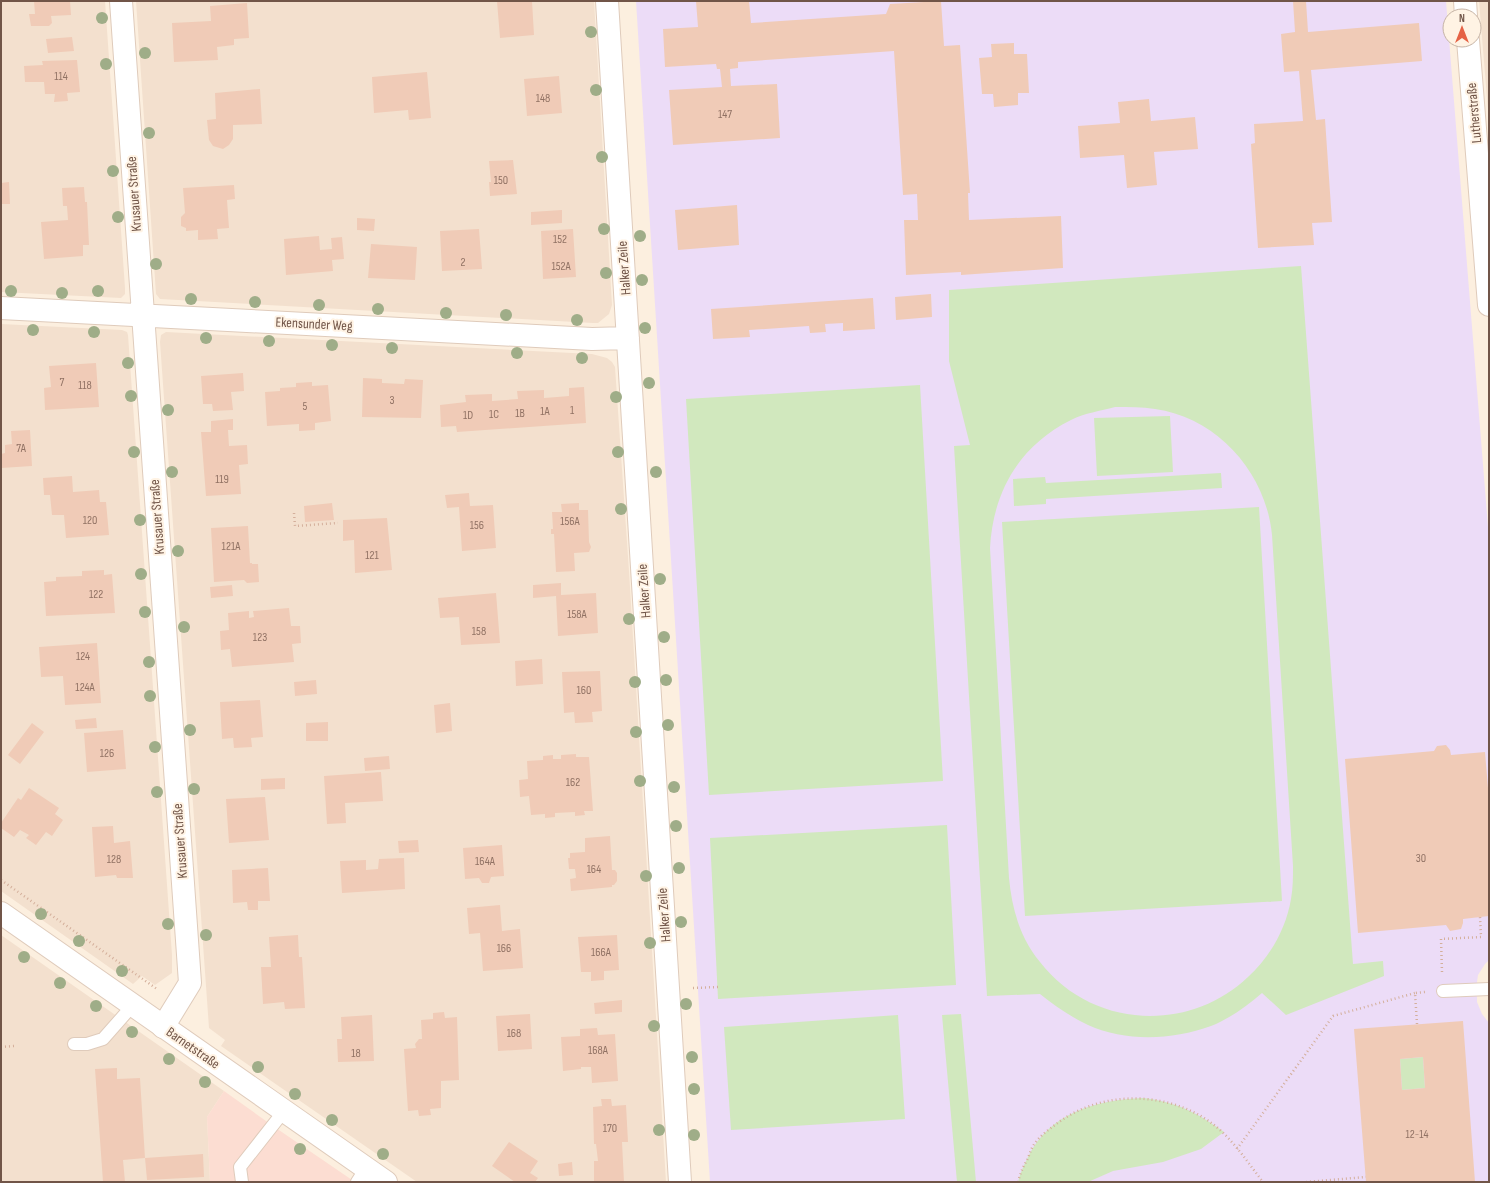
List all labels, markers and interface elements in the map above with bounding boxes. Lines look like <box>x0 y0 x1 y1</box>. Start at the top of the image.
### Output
north arrow <box>1442 8 1482 48</box>
text: N <box>1459 12 1465 25</box>
house number: 114 <box>54 69 68 84</box>
street label: Lutherstraße <box>1463 82 1485 144</box>
house number: 148 <box>536 91 550 106</box>
house number: 147 <box>718 107 732 122</box>
street label: Krusauer Straße <box>123 156 145 232</box>
house number: 150 <box>494 173 508 188</box>
house number: 152 <box>553 232 567 247</box>
street label: Halker Zeile <box>614 240 634 296</box>
house number: 2 <box>461 255 466 270</box>
house number: 152A <box>551 259 571 274</box>
street label: Ekensunder Weg <box>275 313 353 335</box>
house number: 7 <box>60 375 65 390</box>
house number: 118 <box>78 378 92 393</box>
house number: 3 <box>389 393 395 408</box>
house number: 5 <box>303 399 308 414</box>
house number: 1 <box>570 403 575 418</box>
house number: 1A <box>540 404 551 419</box>
house number: 1B <box>515 406 525 421</box>
house number: 1C <box>489 407 499 422</box>
house number: 1D <box>463 408 473 423</box>
house number: 7A <box>16 441 27 456</box>
house number: 119 <box>215 472 229 487</box>
street label: Krusauer Straße <box>146 479 168 555</box>
house number: 120 <box>83 513 97 528</box>
house number: 156A <box>560 514 581 529</box>
house number: 156 <box>470 518 484 533</box>
house number: 121A <box>222 539 241 554</box>
house number: 121 <box>365 548 380 563</box>
street label: Halker Zeile <box>634 563 654 619</box>
house number: 122 <box>89 587 103 602</box>
house number: 158A <box>567 607 588 622</box>
house number: 158 <box>472 624 486 639</box>
house number: 123 <box>253 630 267 645</box>
house number: 124 <box>76 649 90 664</box>
house number: 124A <box>75 680 96 695</box>
house number: 160 <box>577 683 591 698</box>
house number: 126 <box>100 746 114 761</box>
house number: 162 <box>566 775 580 790</box>
street label: Krusauer Straße <box>169 803 191 879</box>
house number: 30 <box>1416 851 1426 866</box>
house number: 128 <box>107 852 121 867</box>
house number: 164A <box>475 854 496 869</box>
house number: 164 <box>587 862 601 877</box>
street label: Halker Zeile <box>654 887 674 943</box>
house number: 166 <box>497 941 511 956</box>
house number: 166A <box>591 945 612 960</box>
street label: Barnetstraße <box>163 1023 223 1073</box>
house number: 168 <box>507 1026 521 1041</box>
house number: 168A <box>588 1043 609 1058</box>
house number: 18 <box>351 1046 361 1061</box>
house number: 170 <box>603 1121 617 1136</box>
house number: 12-14 <box>1406 1127 1428 1142</box>

